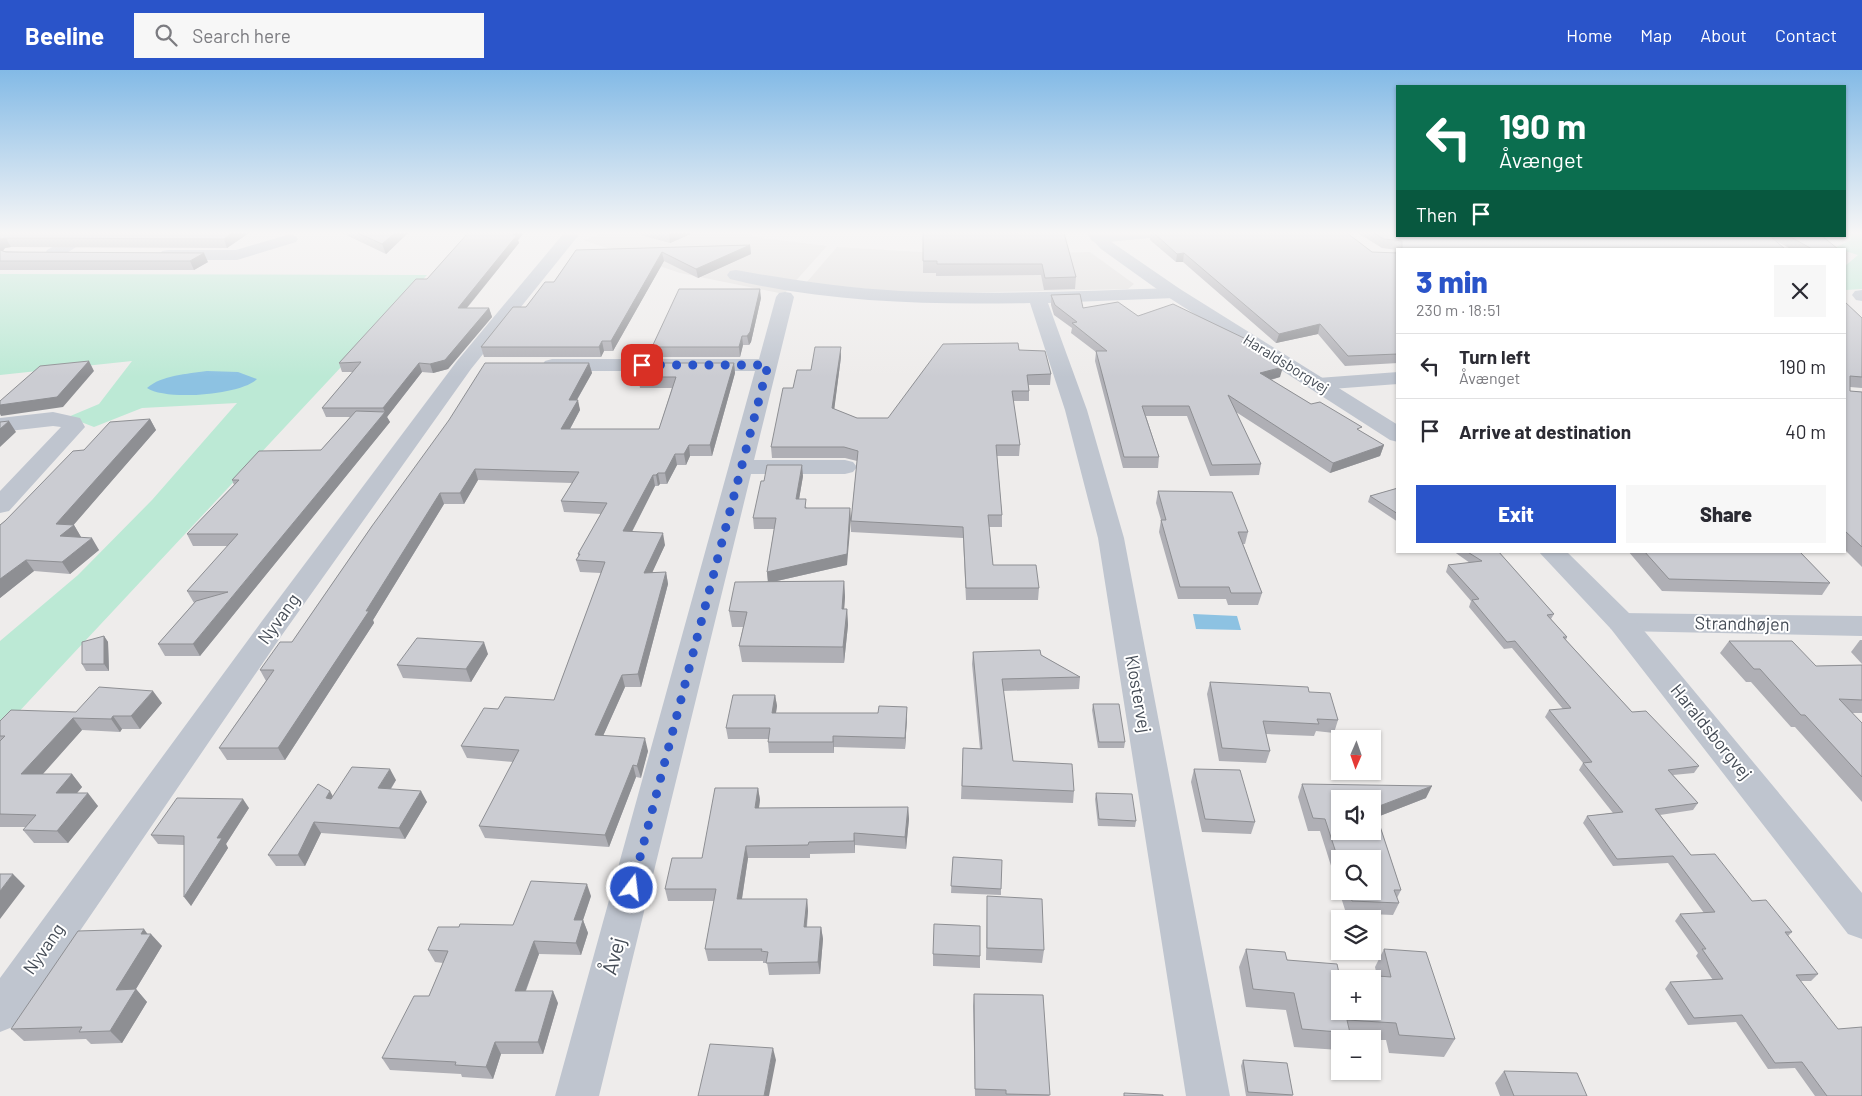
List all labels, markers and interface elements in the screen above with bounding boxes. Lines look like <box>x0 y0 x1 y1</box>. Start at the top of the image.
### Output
search box <box>134 13 484 58</box>
text: Beeline <box>25 21 104 50</box>
icon: search <box>152 21 180 49</box>
text: Search here <box>192 24 291 47</box>
text: Home <box>1566 24 1612 46</box>
text: Map <box>1640 24 1672 46</box>
text: About <box>1700 24 1747 46</box>
text: Contact <box>1775 24 1837 46</box>
text: 190 m <box>1499 104 1586 146</box>
icon: left <box>1416 105 1481 170</box>
text: Åvænget <box>1499 146 1583 172</box>
icon: arrive <box>1467 200 1495 228</box>
text: Then <box>1416 203 1457 226</box>
text: 3 min <box>1416 263 1488 299</box>
button: close <box>1774 265 1826 317</box>
text: 230 m · 18:51 <box>1416 300 1501 319</box>
street label: Haraldsborgvej <box>1240 330 1333 397</box>
pin <box>621 344 663 386</box>
text: Turn left <box>1459 345 1530 368</box>
icon: arrive <box>628 351 656 379</box>
icon: left <box>1416 352 1444 380</box>
text: 190 m <box>1779 355 1826 378</box>
text: Åvænget <box>1459 368 1520 387</box>
icon: arrive <box>1416 417 1444 445</box>
text: Arrive at destination <box>1459 420 1631 443</box>
text: 40 m <box>1785 420 1826 443</box>
button: Exit <box>1416 485 1616 543</box>
button: Share <box>1626 485 1826 543</box>
street label: Nyvang <box>252 589 304 648</box>
street label: Strandhøjen <box>1694 611 1790 635</box>
street label: Klostervej <box>1121 653 1157 735</box>
street label: Haraldsborgvej <box>1666 679 1757 784</box>
north arrow <box>1331 730 1381 780</box>
map controls <box>1331 730 1381 1080</box>
button: sound <box>1331 790 1381 840</box>
button: search <box>1331 850 1381 900</box>
position arrow <box>605 861 657 913</box>
button: layers <box>1331 910 1381 960</box>
street label: Nyvang <box>18 919 69 978</box>
street label: Åvej <box>596 934 630 977</box>
button: + <box>1331 970 1381 1020</box>
button: − <box>1331 1030 1381 1080</box>

